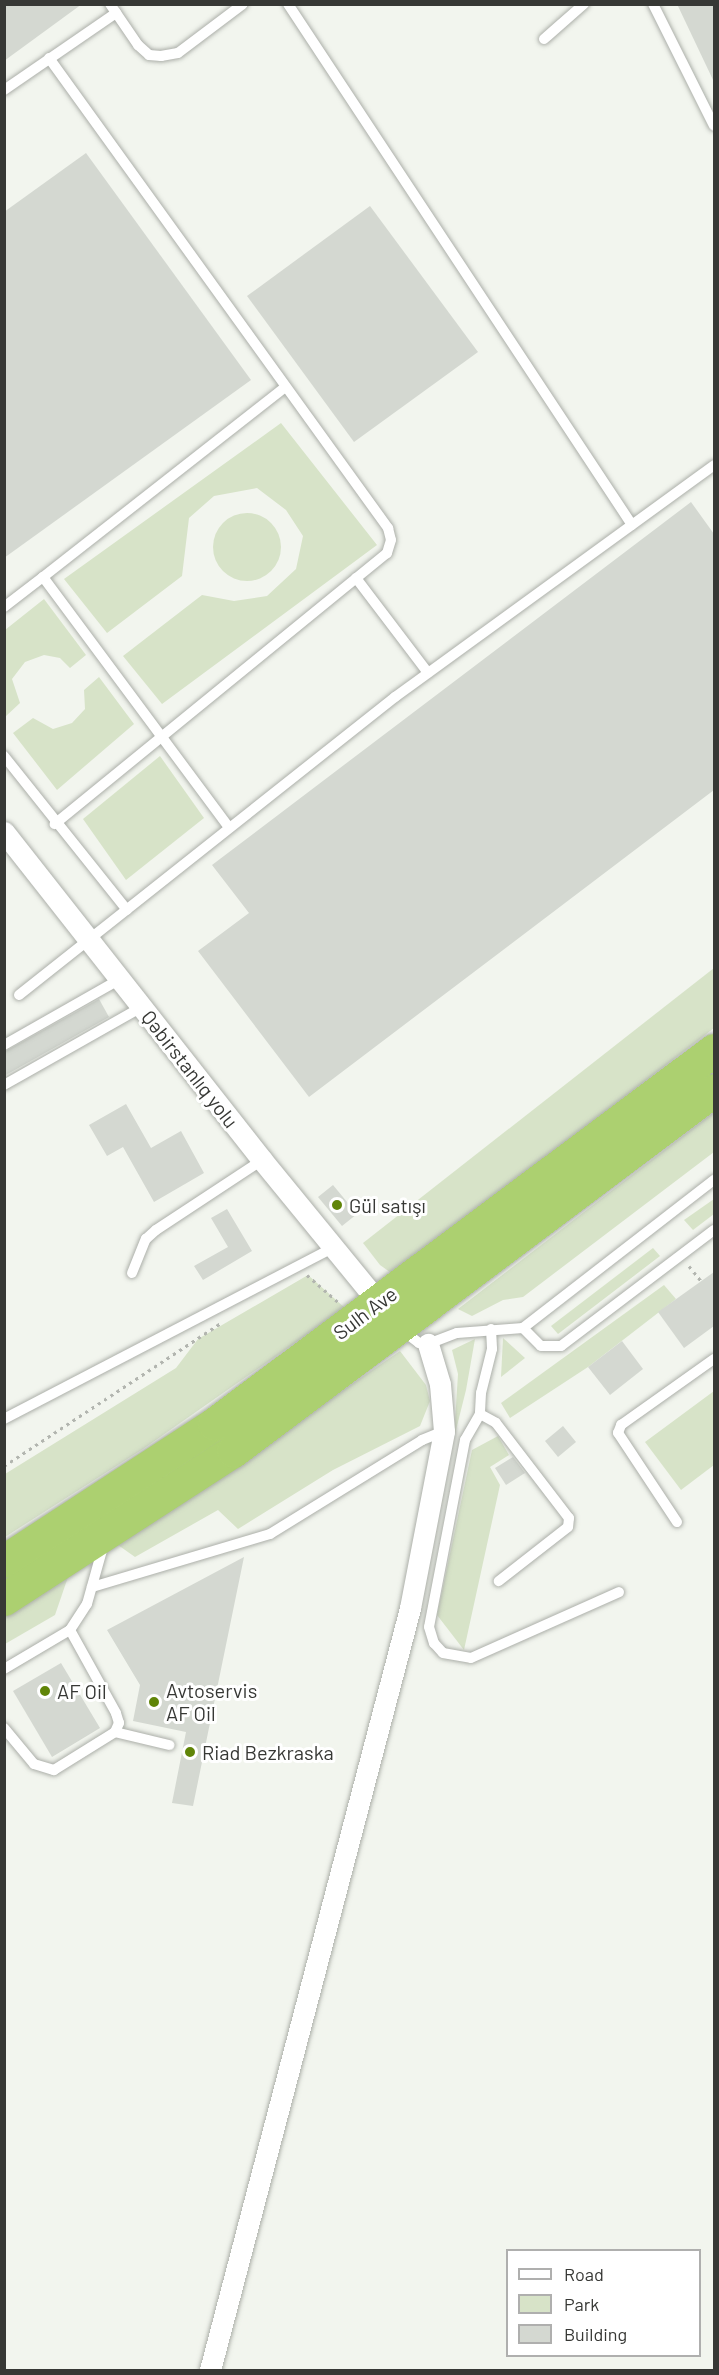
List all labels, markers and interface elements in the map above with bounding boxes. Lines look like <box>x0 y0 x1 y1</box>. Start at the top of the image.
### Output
street label: Qəbirstanlıq yolu <box>137 1006 243 1132</box>
place label: Gül satışı <box>349 1193 426 1217</box>
marker: Gül satışı <box>330 1198 344 1212</box>
street label: Sulh Ave <box>329 1281 401 1345</box>
place label: Avtoservis AF Oil <box>166 1678 257 1725</box>
place label: AF Oil <box>57 1679 107 1703</box>
marker: AF Oil <box>38 1684 52 1698</box>
marker: Avtoservis AF Oil <box>147 1695 161 1709</box>
place label: Riad Bezkraska <box>202 1740 334 1764</box>
marker: Riad Bezkraska <box>183 1745 197 1759</box>
legend <box>506 2249 701 2357</box>
text: Road <box>564 2263 604 2285</box>
text: Park <box>564 2293 599 2315</box>
text: Building <box>564 2323 627 2345</box>

